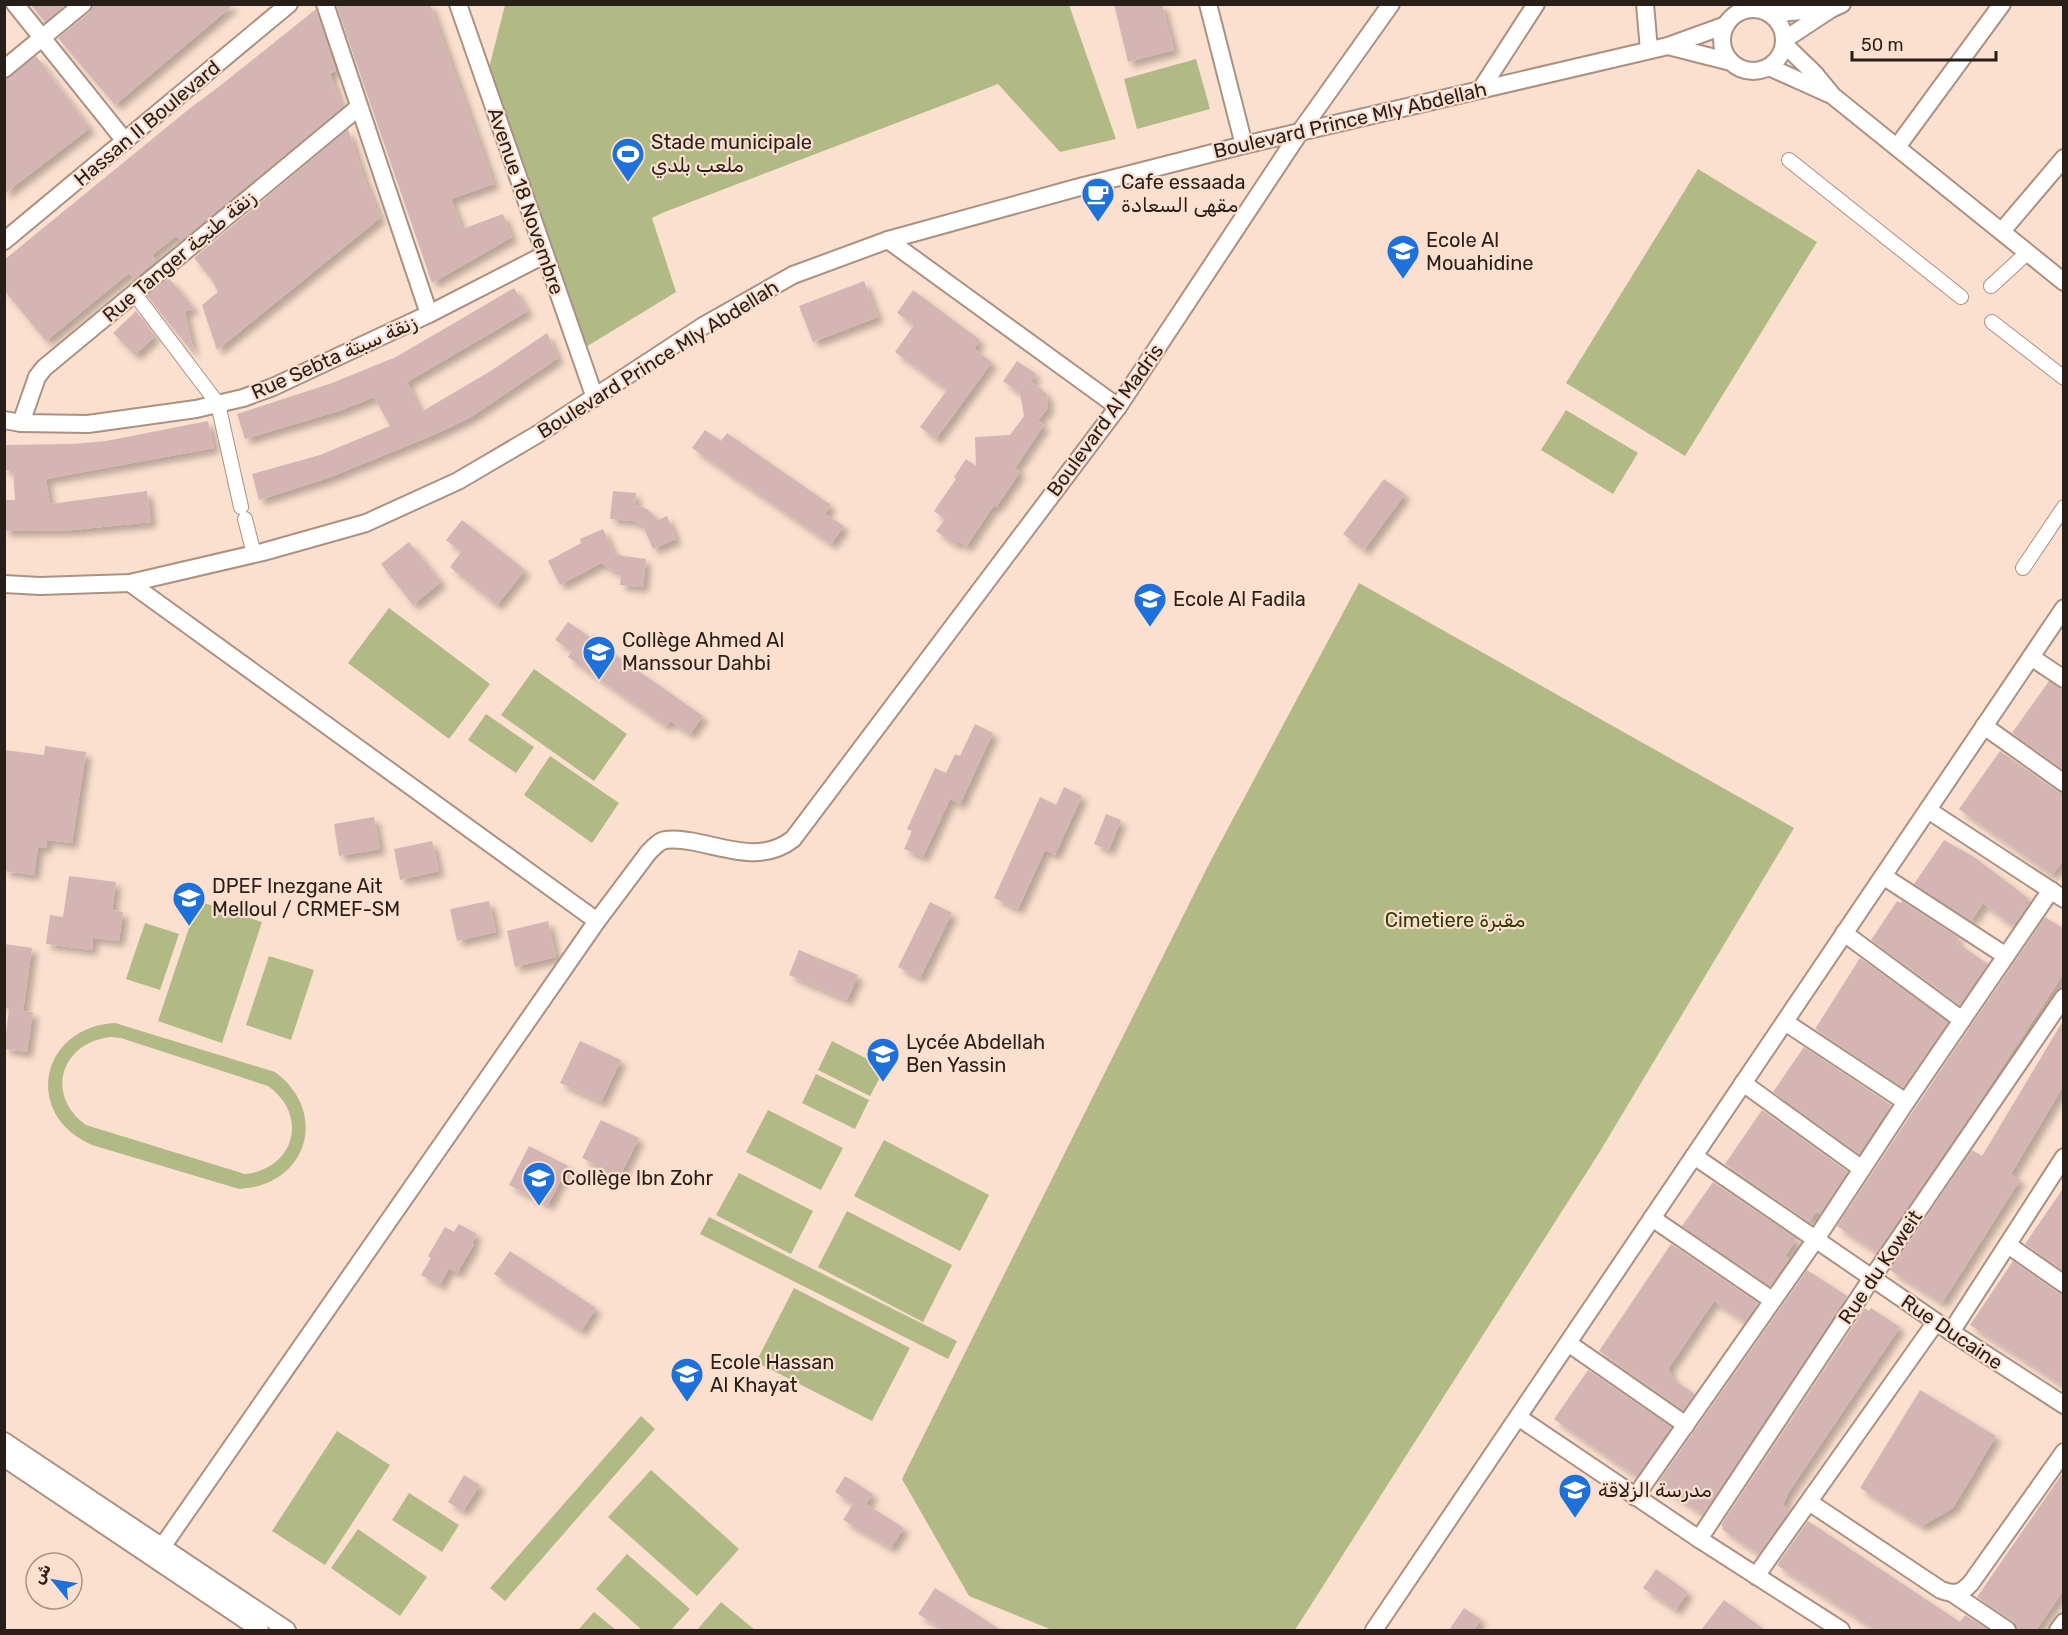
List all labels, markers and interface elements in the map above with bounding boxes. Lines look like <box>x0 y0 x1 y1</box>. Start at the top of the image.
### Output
scale bar <box>1852 24 1996 62</box>
text: 50 m <box>1861 34 1904 56</box>
street label: Hassan II Boulevard <box>69 55 225 191</box>
street label: Boulevard Prince Mly Abdellah <box>1211 77 1489 163</box>
street label: Avenue 18 Novembre <box>483 104 569 298</box>
place label: Stade municipale ملعب بلدي <box>651 130 812 179</box>
sports icon: Stade municipale ملعب بلدي <box>610 136 646 183</box>
place label: Cafe essaada مقهى السعادة <box>1121 170 1246 217</box>
cafe icon: Cafe essaada مقهى السعادة <box>1080 176 1116 223</box>
street label: Rue Tanger زنقة طنجة <box>97 185 261 327</box>
place label: Ecole Al Mouahidine <box>1426 228 1534 275</box>
school or university icon: Ecole Al Mouahidine <box>1385 233 1421 280</box>
street label: Boulevard Prince Mly Abdellah <box>533 275 783 443</box>
street label: Rue Sebta زنقة سبتة <box>248 310 420 404</box>
street label: Boulevard Al Madris <box>1042 339 1168 501</box>
school or university icon: Ecole Al Fadila <box>1132 581 1168 628</box>
place label: Ecole Al Fadila <box>1173 587 1306 611</box>
place label: Collège Ahmed Al Manssour Dahbi <box>622 628 784 675</box>
school or university icon: Collège Ahmed Al Manssour Dahbi <box>581 634 617 681</box>
place label: DPEF Inezgane Ait Melloul / CRMEF-SM <box>212 874 400 921</box>
school or university icon: DPEF Inezgane Ait Melloul / CRMEF-SM <box>171 880 207 927</box>
park label: Cimetiere مقبرة <box>1385 908 1525 932</box>
place label: Lycée Abdellah Ben Yassin <box>906 1030 1045 1077</box>
school or university icon: Lycée Abdellah Ben Yassin <box>865 1036 901 1083</box>
school or university icon: Collège Ibn Zohr <box>521 1160 557 1207</box>
place label: Collège Ibn Zohr <box>562 1166 713 1190</box>
street label: Rue du Koweit <box>1833 1205 1927 1329</box>
street label: Rue Ducaine <box>1897 1289 2007 1375</box>
place label: Ecole Hassan Al Khayat <box>710 1350 834 1397</box>
school or university icon: Ecole Hassan Al Khayat <box>669 1356 705 1403</box>
school or university icon: مدرسة الزلاقة <box>1557 1472 1593 1519</box>
place label: مدرسة الزلاقة <box>1598 1478 1712 1502</box>
north arrow <box>24 1551 84 1611</box>
text: ش <box>28 1560 55 1587</box>

